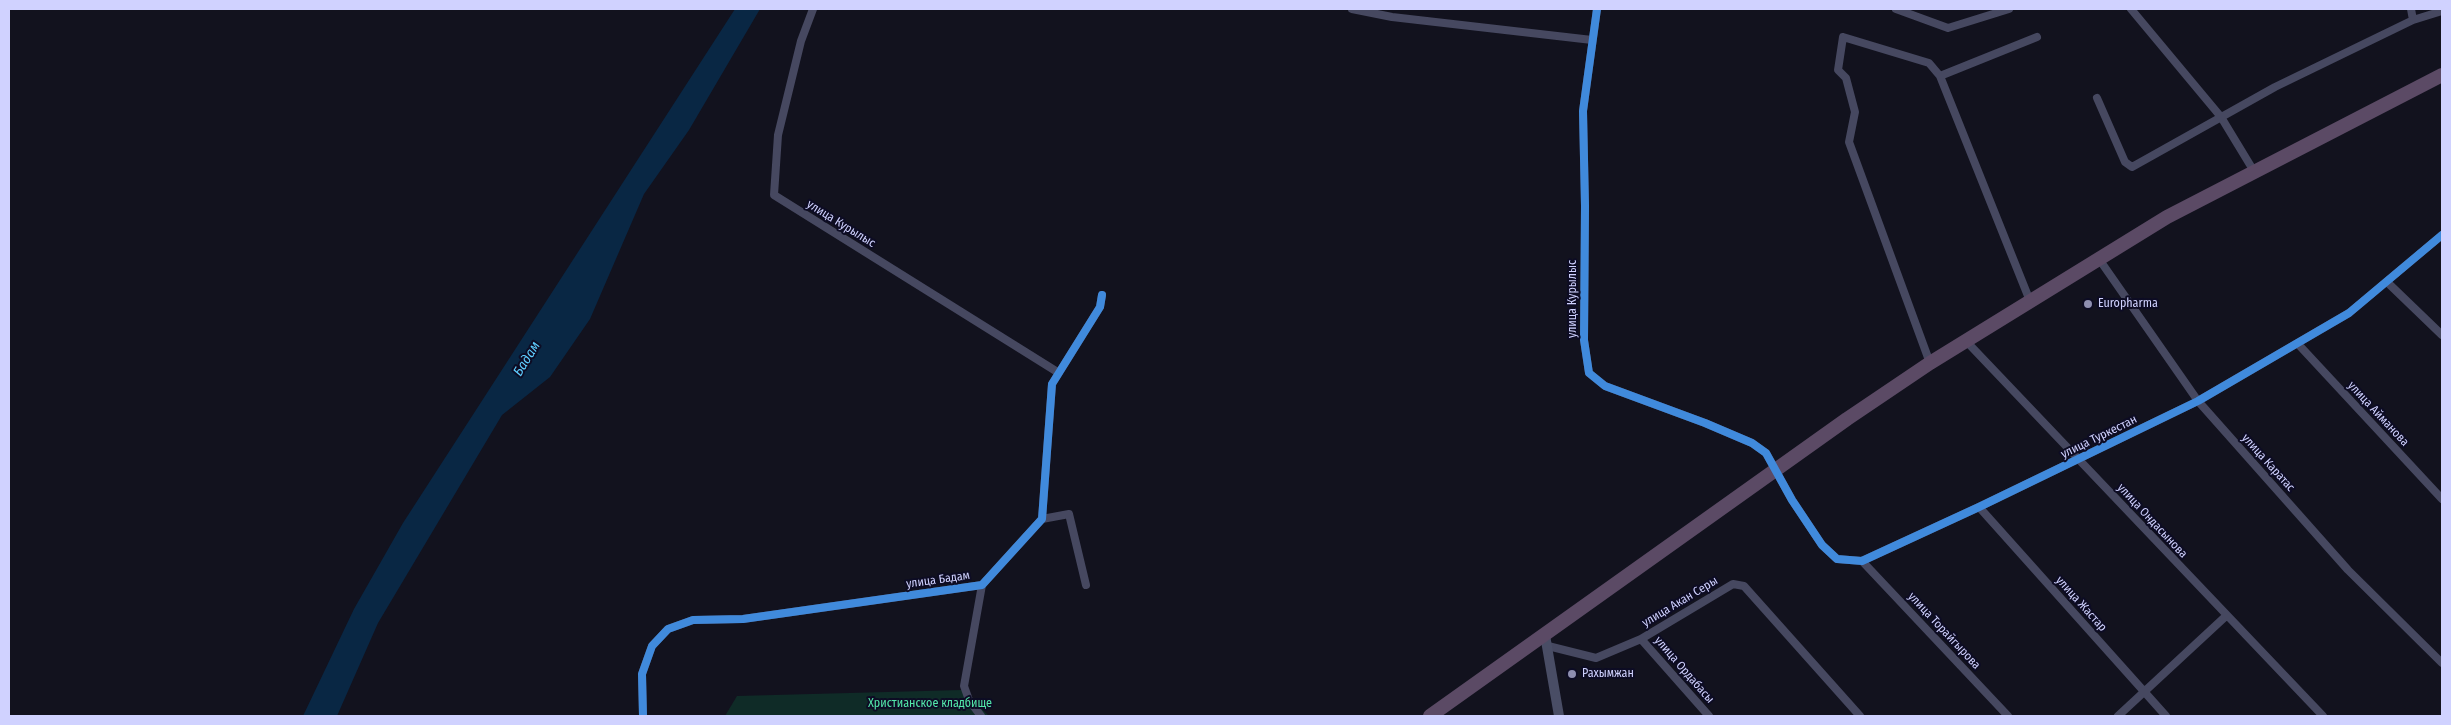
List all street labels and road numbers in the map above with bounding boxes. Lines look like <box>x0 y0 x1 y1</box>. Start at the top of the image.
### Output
street label: улица Курылыс <box>804 197 878 251</box>
street label: улица Курылыс <box>1566 260 1580 338</box>
street label: улица Айманова <box>2344 379 2412 449</box>
street label: улица Туркестан <box>2059 412 2139 462</box>
street label: улица Каратас <box>2238 431 2298 495</box>
street label: улица Ондасынова <box>2114 481 2190 561</box>
street label: улица Бадам <box>905 568 971 592</box>
street label: улица Жастар <box>2052 573 2110 635</box>
street label: улица Акан Серы <box>1639 574 1721 630</box>
street label: улица Торайгырова <box>1905 590 1983 672</box>
street label: улица Ордабасы <box>1651 634 1717 706</box>

